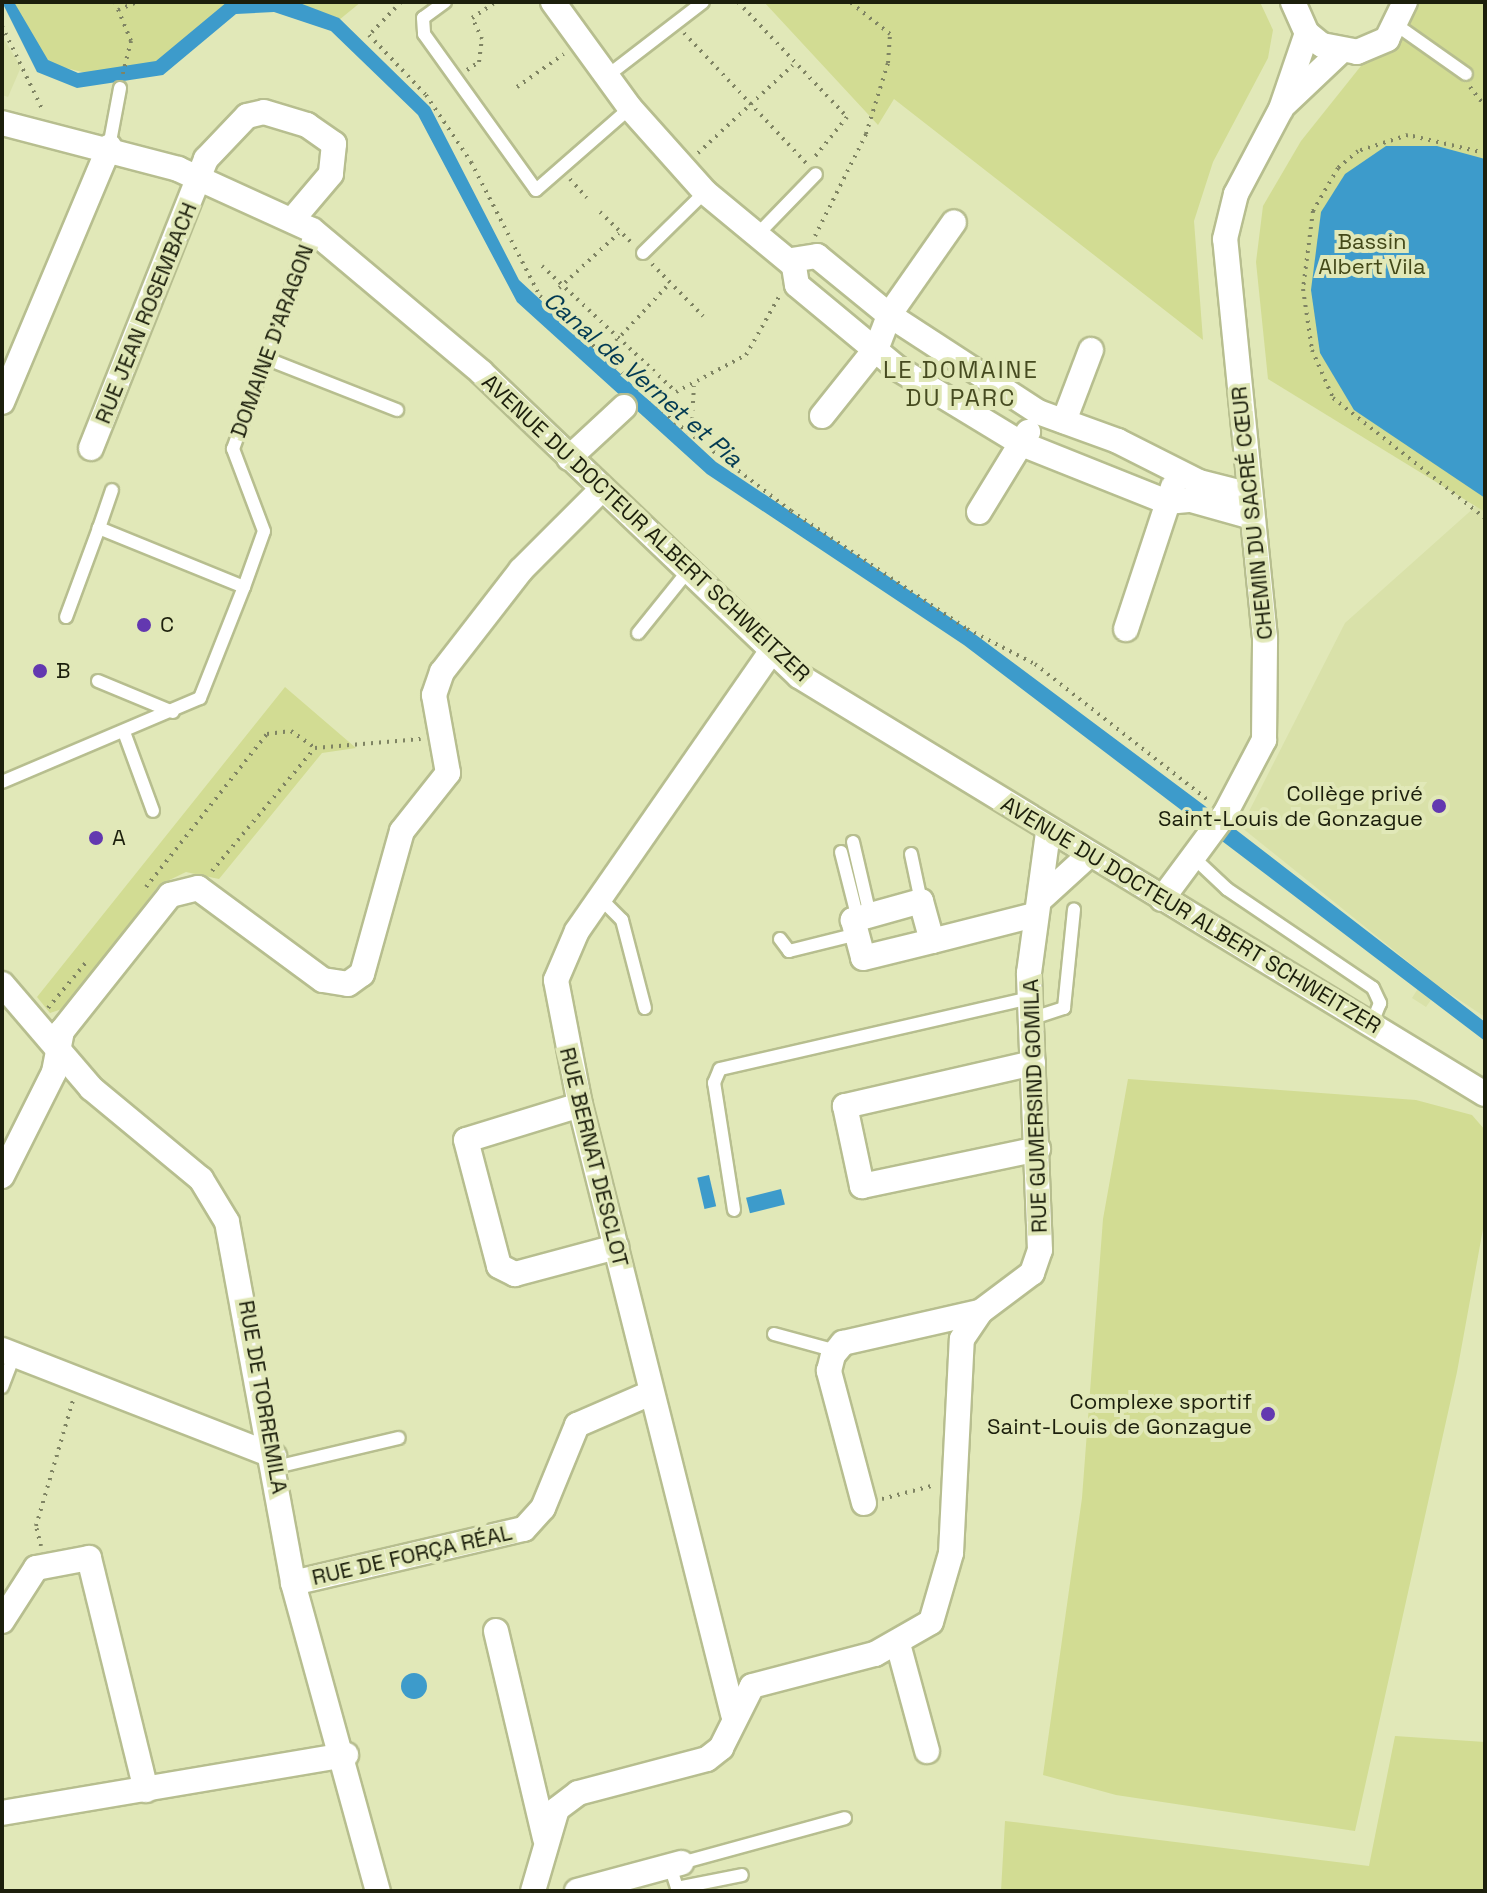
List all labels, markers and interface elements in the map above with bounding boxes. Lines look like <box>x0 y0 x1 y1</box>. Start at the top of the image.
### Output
street label: RUE JEAN ROSEMBACH <box>90 199 202 427</box>
park label: Bassin Albert Vila <box>1318 228 1426 280</box>
street label: DOMAINE D'ARAGON <box>225 241 319 441</box>
water label: Canal de Vernet et Pia <box>538 285 748 473</box>
district label: LE DOMAINE DU PARC <box>883 356 1039 412</box>
street label: AVENUE DU DOCTEUR ALBERT SCHWEITZER <box>476 368 816 688</box>
street label: CHEMIN DU SACRÉ CŒUR <box>1226 385 1278 641</box>
place label: C <box>160 612 174 638</box>
marker: C <box>135 616 153 634</box>
place label: B <box>56 658 71 684</box>
marker: B <box>31 662 49 680</box>
place label: Collège privé Saint-Louis de Gonzague <box>1158 780 1423 832</box>
street label: AVENUE DU DOCTEUR ALBERT SCHWEITZER <box>996 791 1386 1039</box>
marker: Collège privé Saint-Louis de Gonzague <box>1430 797 1448 815</box>
place label: A <box>112 825 126 851</box>
marker: A <box>87 829 105 847</box>
street label: RUE GUMERSIND GOMILA <box>1017 978 1053 1234</box>
street label: RUE BERNAT DESCLOT <box>554 1044 634 1270</box>
street label: RUE DE TORREMILA <box>233 1298 293 1496</box>
place label: Complexe sportif Saint-Louis de Gonzague <box>987 1388 1252 1440</box>
marker: Complexe sportif Saint-Louis de Gonzague <box>1259 1405 1277 1423</box>
street label: RUE DE FORÇA RÉAL <box>309 1519 515 1591</box>

